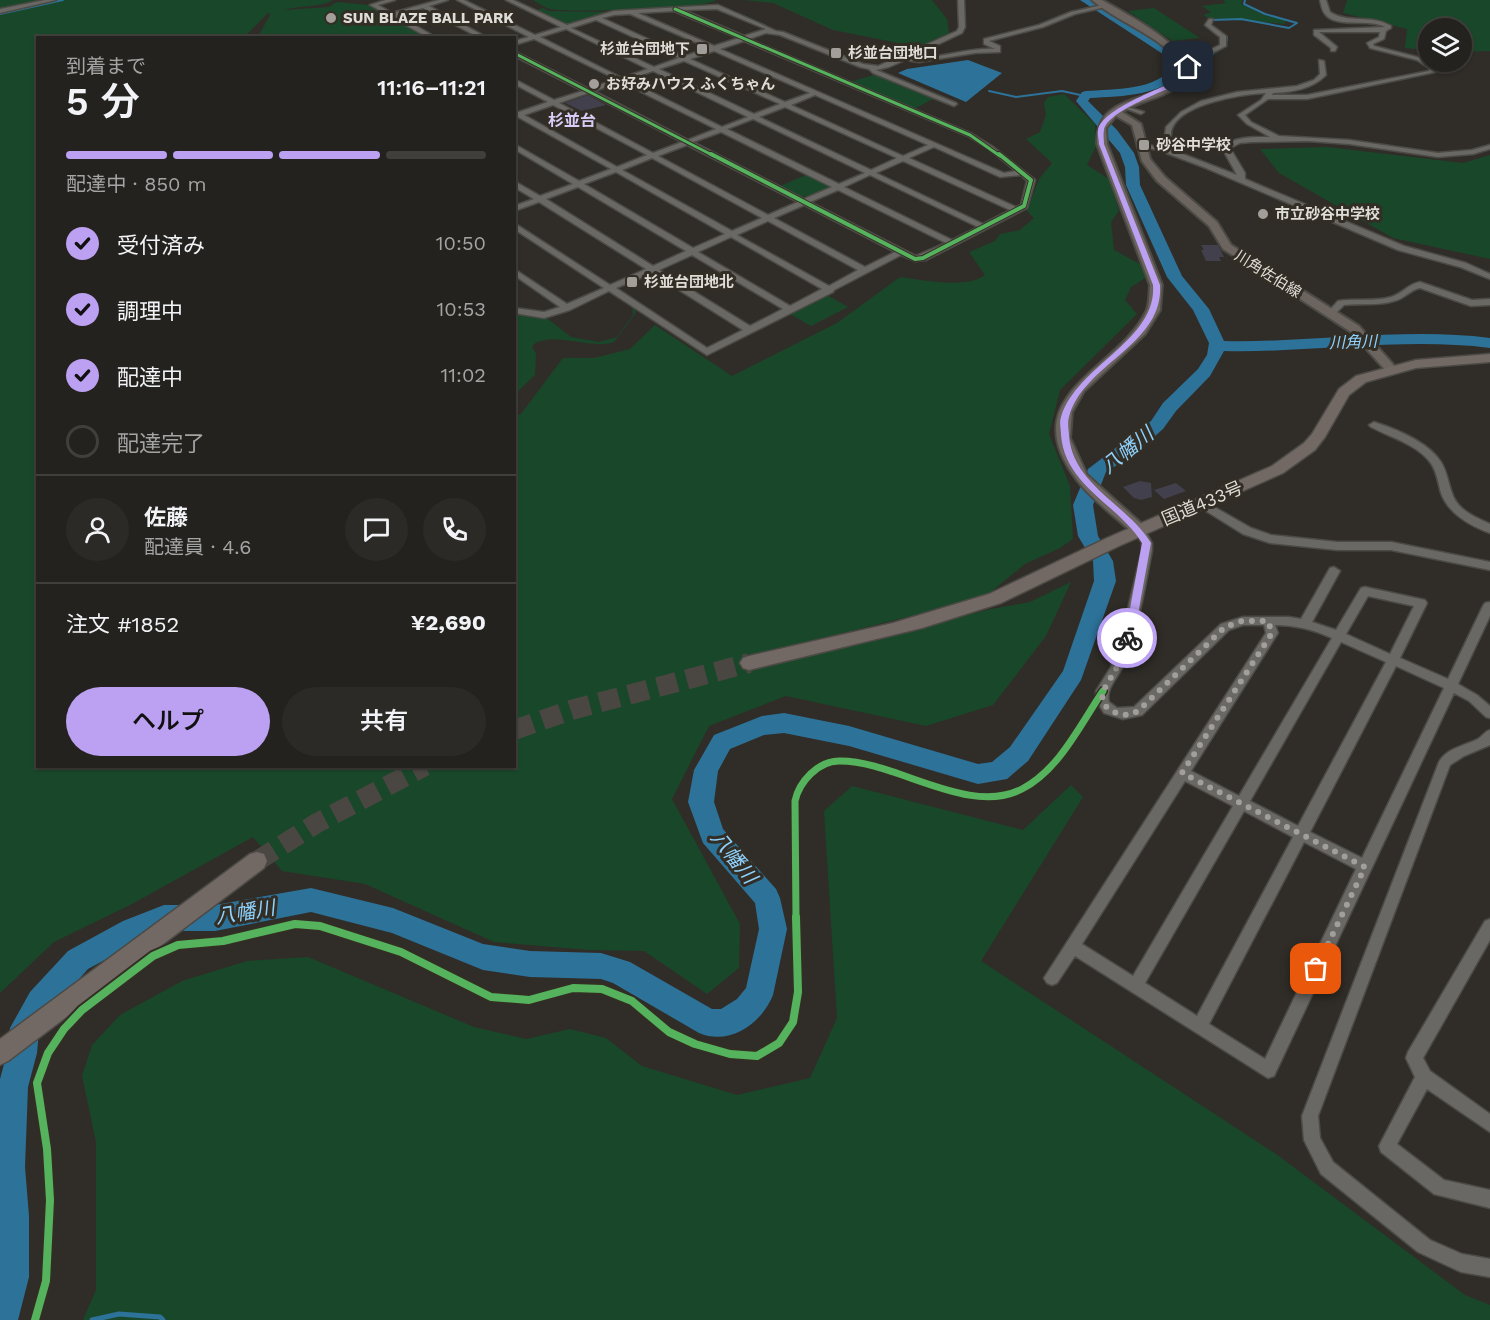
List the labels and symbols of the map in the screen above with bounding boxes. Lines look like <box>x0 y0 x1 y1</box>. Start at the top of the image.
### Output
place label: SUN BLAZE BALL PARK <box>343 9 514 27</box>
marker: SUN BLAZE BALL PARK <box>324 11 338 25</box>
place label: 杉並台団地下 <box>600 40 690 58</box>
pin <box>1162 41 1213 92</box>
marker: 杉並台団地下 <box>695 42 709 56</box>
place label: 杉並台団地口 <box>848 44 938 62</box>
marker: 杉並台団地口 <box>829 46 843 60</box>
place label: お好みハウス ふくちゃん <box>606 75 775 93</box>
marker: お好みハウス ふくちゃん <box>587 77 601 91</box>
district label: 杉並台 <box>548 111 596 130</box>
place label: 砂谷中学校 <box>1156 136 1231 154</box>
marker: 砂谷中学校 <box>1137 138 1151 152</box>
place label: 市立砂谷中学校 <box>1275 205 1380 223</box>
marker: 市立砂谷中学校 <box>1256 207 1270 221</box>
street label: 川角佐伯線 <box>1231 246 1305 302</box>
place label: 杉並台団地北 <box>644 273 734 291</box>
marker: 杉並台団地北 <box>625 275 639 289</box>
water label: 川角川 <box>1329 332 1379 352</box>
water label: 八幡川 <box>1096 421 1159 478</box>
street label: 国道433号 <box>1158 477 1246 529</box>
courier <box>1097 608 1157 668</box>
water label: 八幡川 <box>706 826 763 890</box>
water label: 八幡川 <box>213 895 278 929</box>
pin <box>1290 943 1341 994</box>

